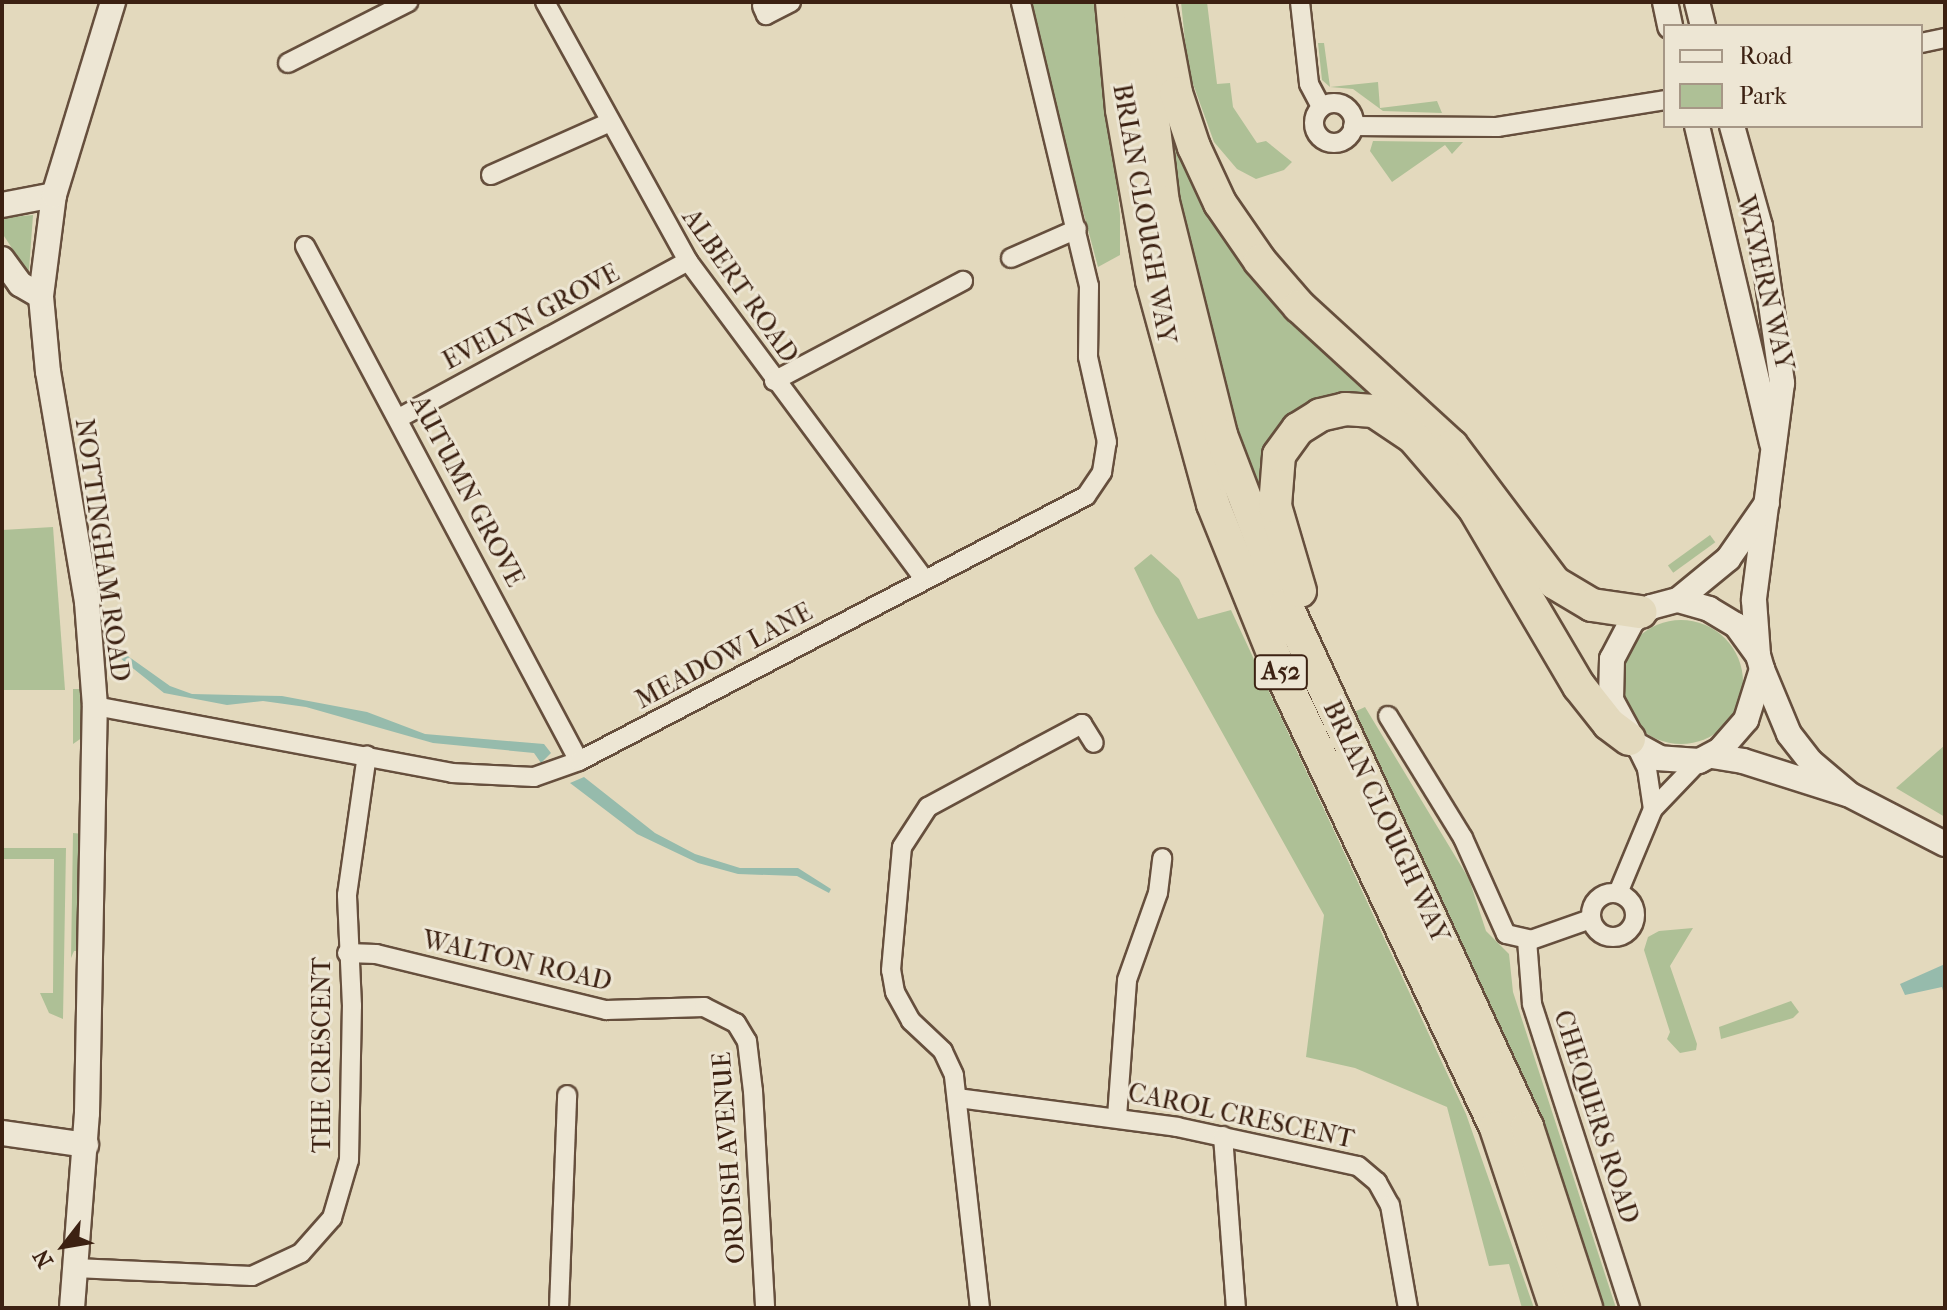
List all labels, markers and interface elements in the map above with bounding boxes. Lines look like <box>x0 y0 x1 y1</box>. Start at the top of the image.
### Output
legend <box>1663 24 1923 128</box>
text: Road <box>1739 42 1792 70</box>
street label: BRIAN CLOUGH WAY <box>1106 82 1182 346</box>
text: Park <box>1739 82 1787 110</box>
street label: WYVERN WAY <box>1730 193 1800 373</box>
street label: ALBERT ROAD <box>675 203 805 369</box>
street label: EVELYN GROVE <box>437 257 625 377</box>
street label: AUTUMN GROVE <box>403 390 531 592</box>
street label: NOTTINGHAM ROAD <box>68 416 136 684</box>
street label: MEADOW LANE <box>630 596 818 716</box>
road number: A52 <box>1253 652 1309 692</box>
street label: BRIAN CLOUGH WAY <box>1316 696 1456 948</box>
street label: WALTON ROAD <box>419 924 615 998</box>
street label: THE CRESCENT <box>306 957 338 1153</box>
street label: CHEQUERS ROAD <box>1547 1006 1645 1228</box>
street label: ORDISH AVENUE <box>706 1051 752 1265</box>
street label: CAROL CRESCENT <box>1125 1077 1357 1155</box>
north arrow <box>24 1206 104 1286</box>
text: N <box>28 1245 59 1272</box>

